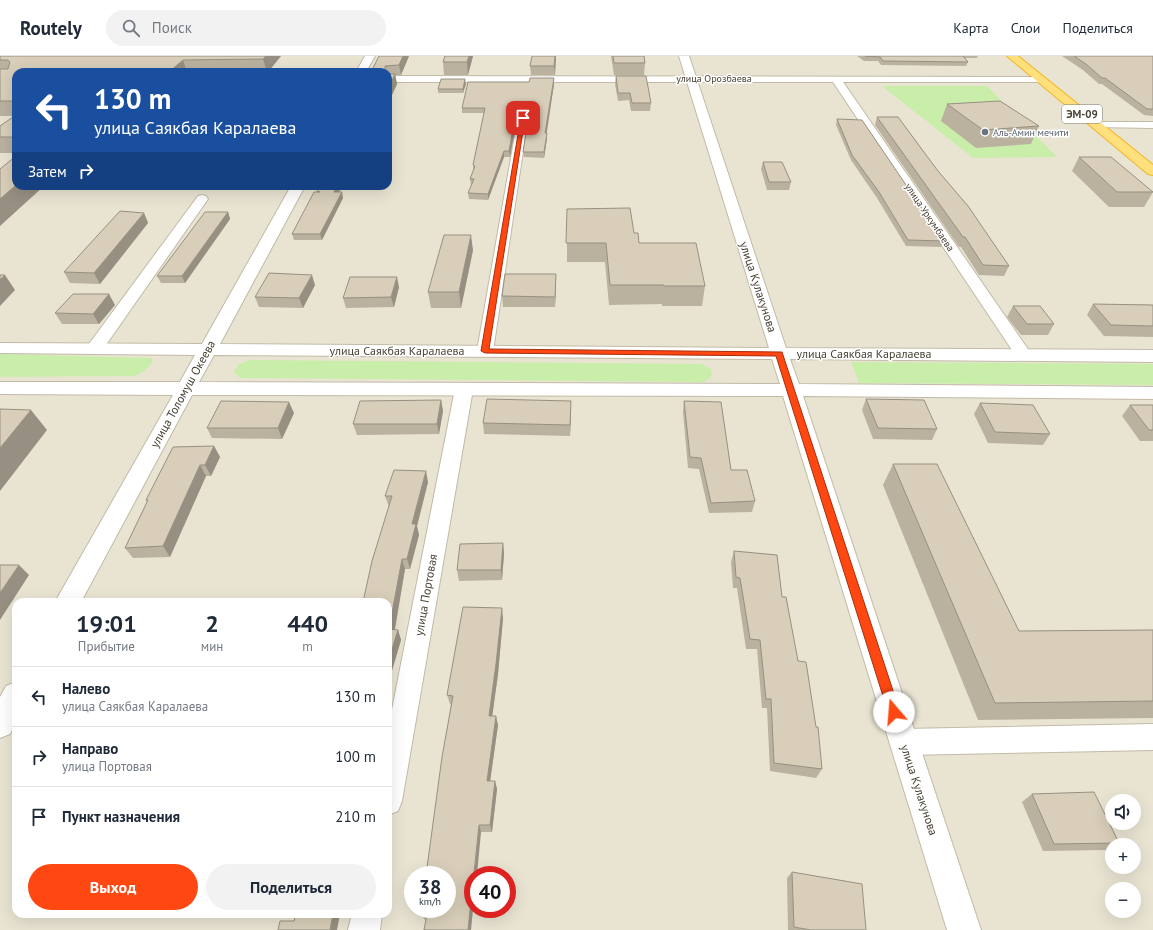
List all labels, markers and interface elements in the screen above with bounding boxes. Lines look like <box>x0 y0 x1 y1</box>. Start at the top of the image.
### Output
search box <box>106 10 386 46</box>
text: Routely <box>20 16 82 40</box>
icon: search <box>120 17 142 39</box>
text: Поиск <box>152 18 192 37</box>
text: Карта <box>953 19 989 37</box>
text: Слои <box>1011 19 1040 37</box>
text: Поделиться <box>1062 19 1133 37</box>
street label: улица Орозбаева <box>676 72 752 85</box>
text: 130 m <box>94 80 171 117</box>
icon: left <box>28 84 80 136</box>
pin <box>506 101 540 135</box>
road number: ЭМ-09 <box>1062 105 1102 123</box>
icon: arrive <box>512 107 534 129</box>
text: улица Саякбая Каралаева <box>94 116 297 139</box>
place label: Аль-Амин мечити <box>993 126 1069 139</box>
marker: Аль-Амин мечити <box>980 127 990 137</box>
icon: right <box>75 160 97 182</box>
text: Затем <box>28 162 67 181</box>
street label: улица Уркумбаева <box>902 181 957 254</box>
street label: улица Кулакунова <box>737 240 780 334</box>
street label: улица Толомуш Океева <box>147 337 218 450</box>
street label: улица Саякбая Каралаева <box>329 343 465 358</box>
street label: улица Саякбая Каралаева <box>796 346 932 361</box>
street label: улица Портовая <box>411 553 440 637</box>
text: 19:01 <box>76 608 137 639</box>
text: 2 <box>205 608 219 639</box>
text: 440 <box>287 608 328 639</box>
text: Прибытие <box>78 638 135 655</box>
text: мин <box>201 638 223 655</box>
text: m <box>302 638 313 655</box>
text: Налево <box>62 679 110 698</box>
icon: left <box>28 686 50 708</box>
text: 130 m <box>335 687 376 706</box>
position arrow <box>873 691 915 733</box>
text: улица Саякбая Каралаева <box>62 698 208 715</box>
text: Направо <box>62 739 118 758</box>
street label: улица Кулакунова <box>898 743 941 837</box>
icon: right <box>28 746 50 768</box>
text: 100 m <box>335 747 376 766</box>
text: улица Портовая <box>62 758 152 775</box>
map controls <box>1105 794 1141 918</box>
button: sound <box>1105 794 1141 830</box>
icon: arrive <box>28 806 50 828</box>
text: Пункт назначения <box>62 807 180 826</box>
text: 210 m <box>335 807 376 826</box>
button: + <box>1105 838 1141 874</box>
button: Выход <box>28 864 198 910</box>
button: Поделиться <box>206 864 376 910</box>
speed limit sign: 40 <box>464 866 516 918</box>
text: 38 <box>419 874 441 900</box>
button: − <box>1105 882 1141 918</box>
text: km/h <box>419 895 441 908</box>

